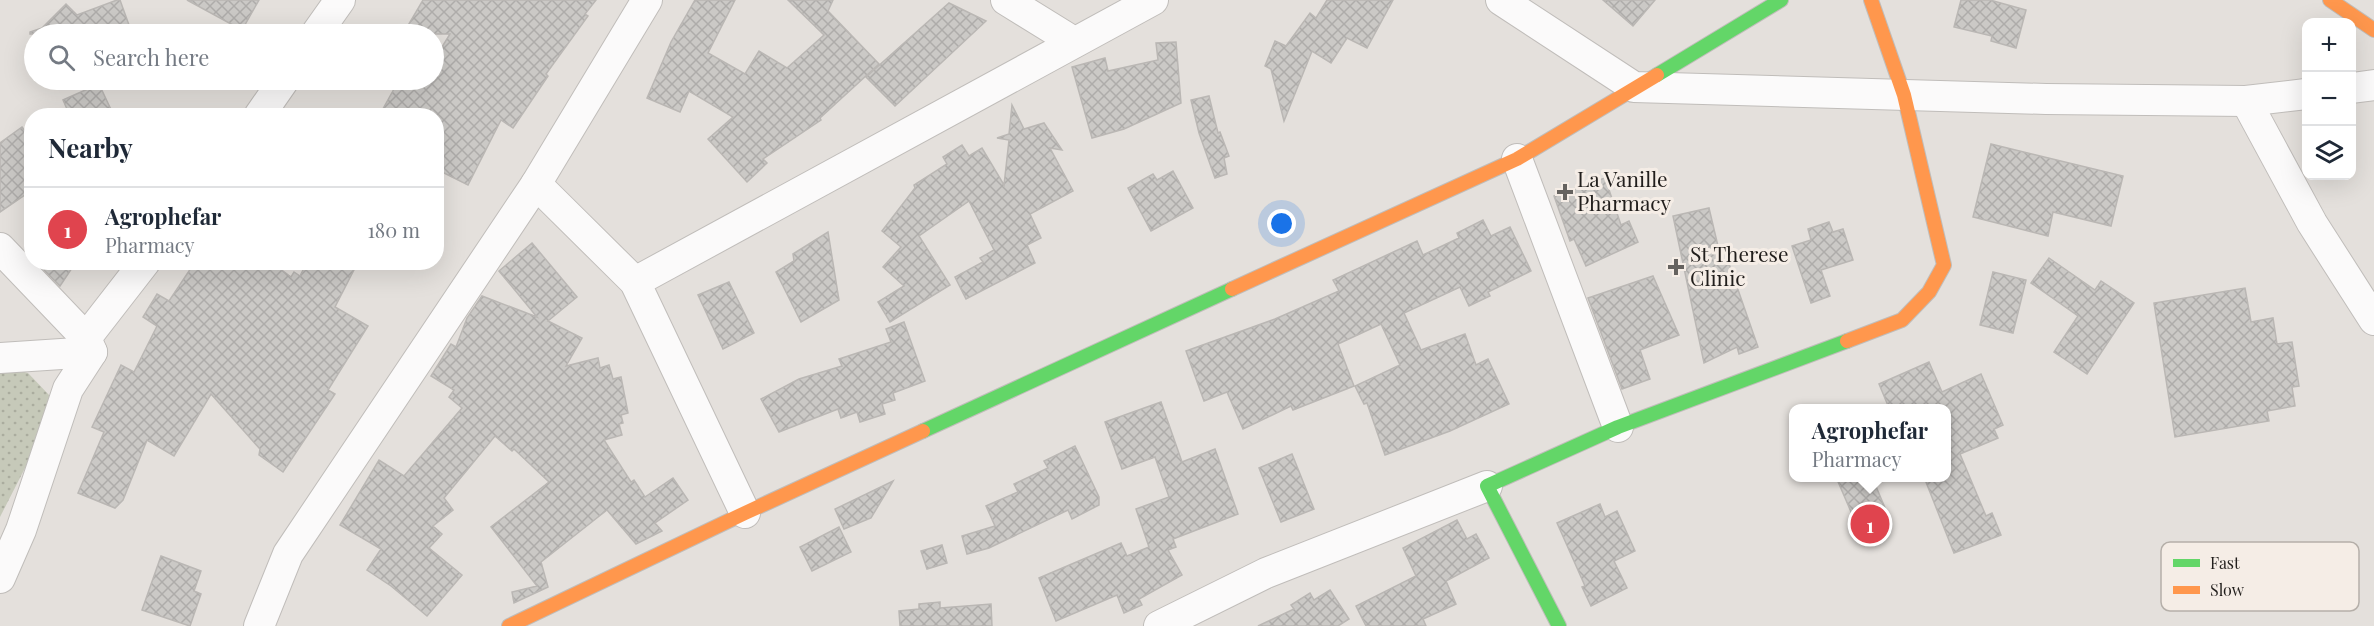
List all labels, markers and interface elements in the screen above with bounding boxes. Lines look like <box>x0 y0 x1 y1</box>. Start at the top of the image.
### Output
map controls <box>2302 18 2356 180</box>
button: + <box>2302 18 2356 72</box>
search box <box>24 24 444 90</box>
icon: search <box>45 41 78 74</box>
text: Search here <box>93 42 209 72</box>
button: − <box>2302 72 2356 126</box>
button: layers <box>2302 126 2356 180</box>
text: Nearby <box>48 130 133 165</box>
place label: La Vanille Pharmacy <box>1577 164 1672 216</box>
marker: La Vanille Pharmacy <box>1558 185 1572 199</box>
text: Agrophefar <box>105 201 221 231</box>
your location <box>1267 209 1296 238</box>
text: 1 <box>64 216 71 243</box>
text: 180 m <box>367 216 420 243</box>
text: Pharmacy <box>105 231 195 258</box>
place label: St Therese Clinic <box>1690 239 1789 291</box>
marker: St Therese Clinic <box>1667 258 1685 276</box>
popup <box>1789 404 1951 482</box>
text: Agrophefar <box>1812 415 1928 445</box>
text: Pharmacy <box>1812 445 1902 472</box>
pin: 1 <box>1850 502 1890 546</box>
legend <box>2161 542 2359 611</box>
text: Fast <box>2210 552 2240 573</box>
text: Slow <box>2210 579 2245 600</box>

